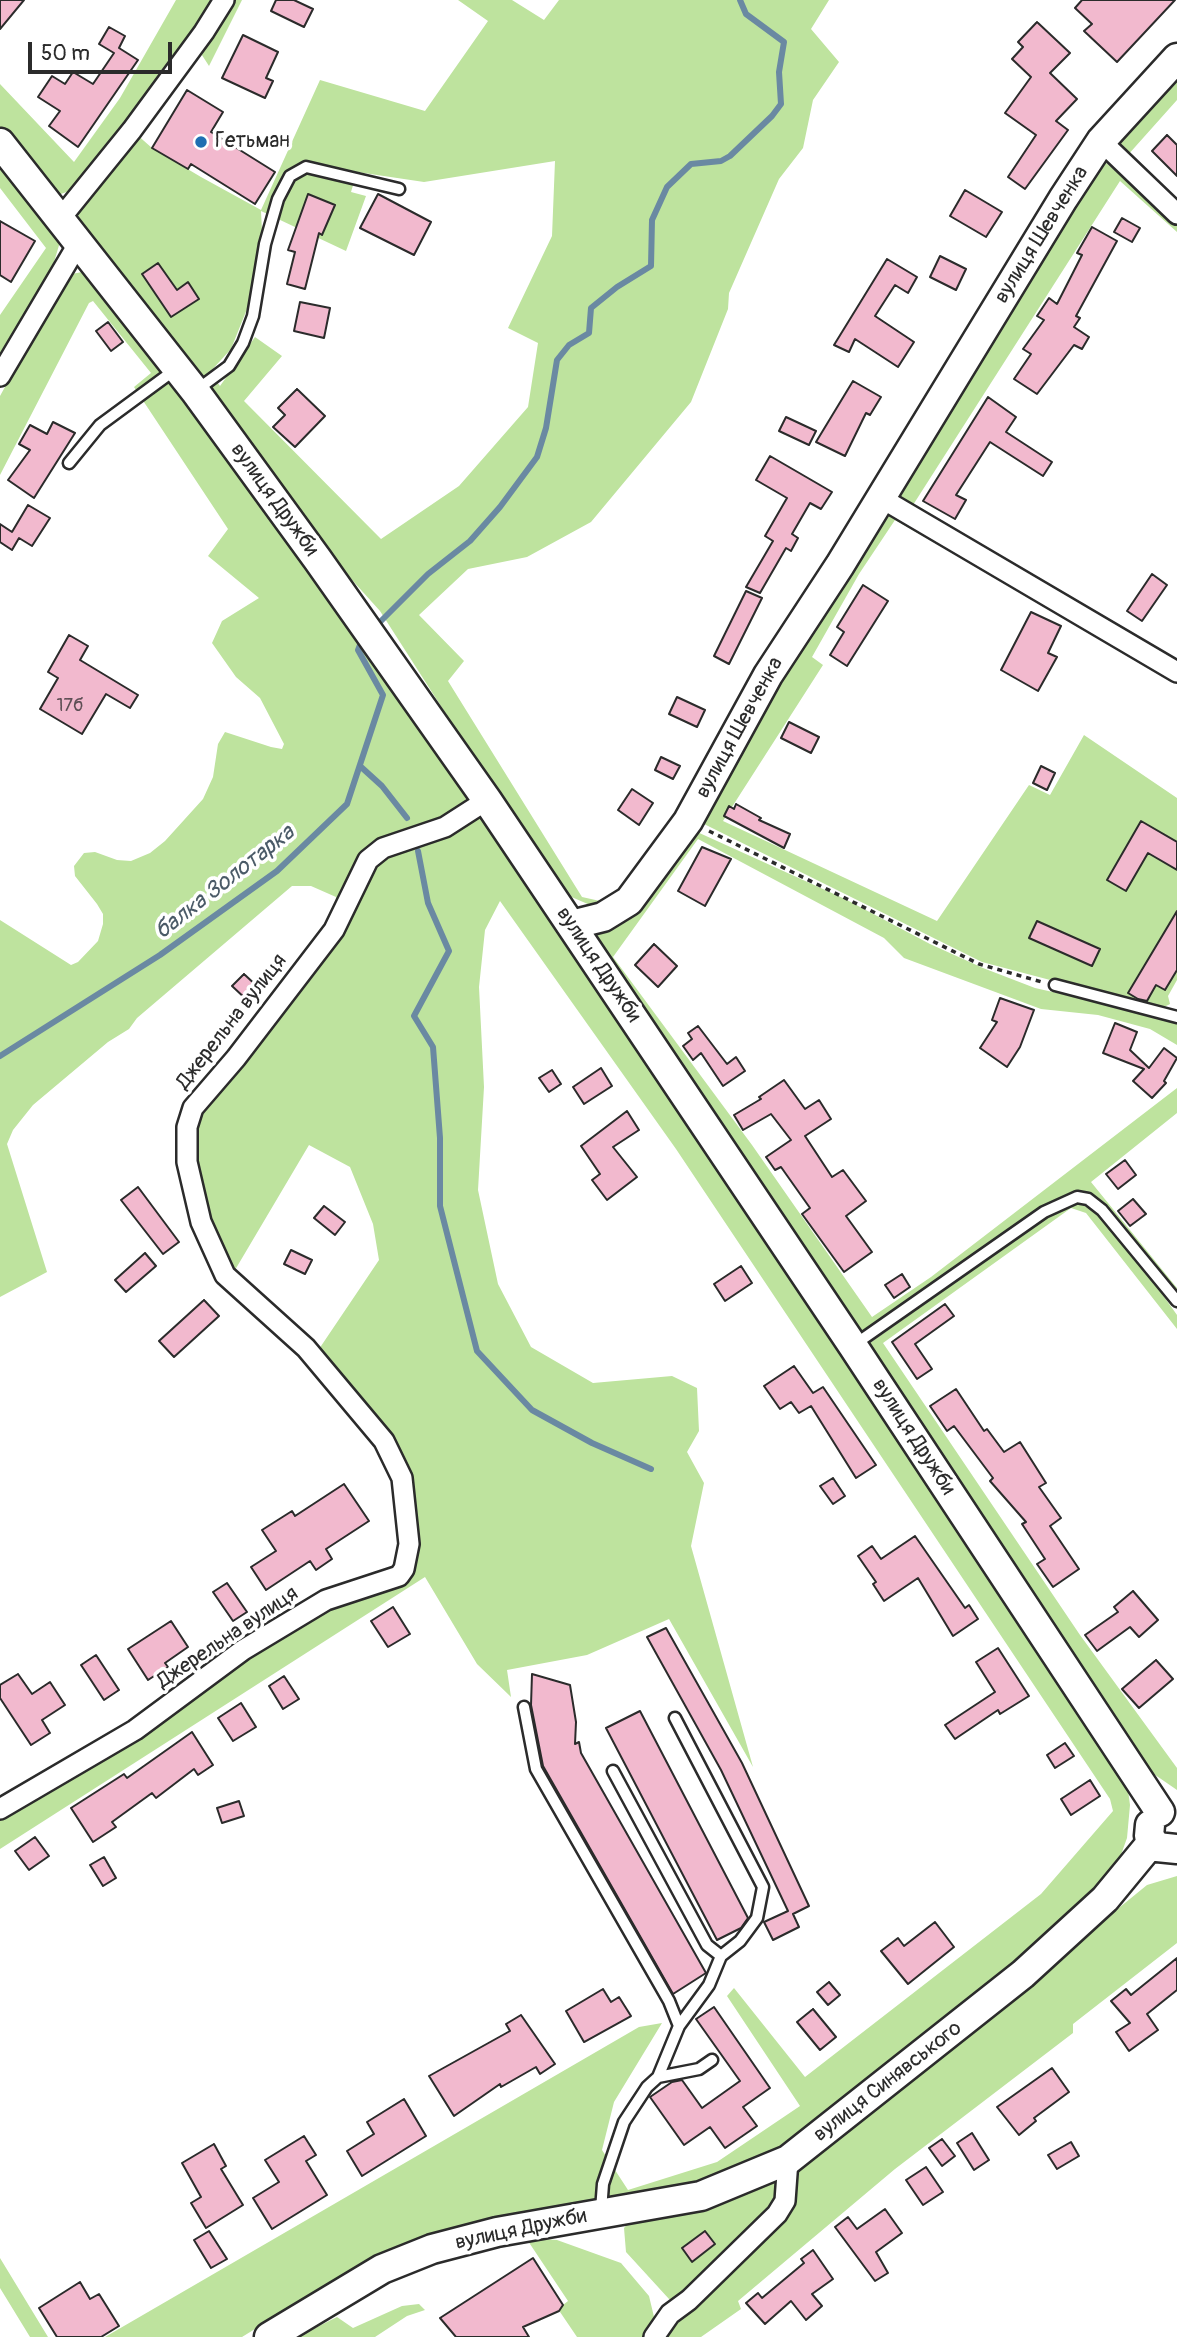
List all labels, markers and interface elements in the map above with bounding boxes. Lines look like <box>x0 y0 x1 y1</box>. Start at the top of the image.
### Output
scale bar <box>32 28 175 72</box>
text: 50 m <box>41 40 90 67</box>
place label: Гетьман <box>215 129 290 155</box>
marker: Гетьман <box>193 134 209 150</box>
street label: вулиця Шевченка <box>990 162 1094 308</box>
street label: вулиця Дружби <box>225 439 323 561</box>
street label: вулиця Шевченка <box>691 653 789 803</box>
house number: 17б <box>57 695 83 717</box>
water label: балка Золотарка <box>150 820 300 946</box>
street label: вулиця Дружби <box>550 903 646 1027</box>
street label: Джерельна вулиця <box>171 949 293 1095</box>
street label: вулиця Дружби <box>866 1374 960 1500</box>
street label: Джерельна вулиця <box>153 1581 303 1695</box>
street label: вулиця Синявського <box>809 2016 967 2148</box>
street label: вулиця Дружби <box>453 2204 589 2256</box>

